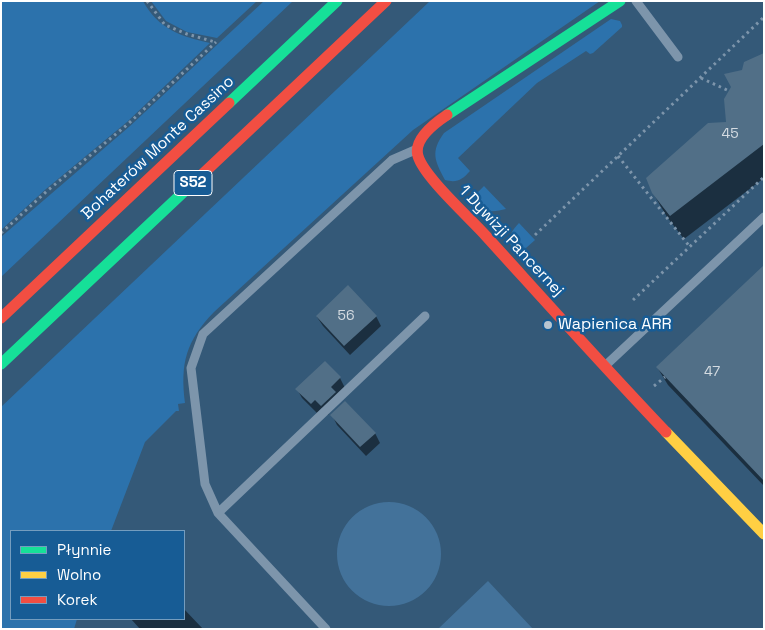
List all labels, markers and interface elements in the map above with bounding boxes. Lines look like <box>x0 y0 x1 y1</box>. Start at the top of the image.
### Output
street label: Bohaterów Monte Cassino <box>78 72 238 224</box>
house number: 45 <box>721 126 739 142</box>
road number: S52 <box>174 170 212 196</box>
street label: 1 Dywizji Pancernej <box>455 181 567 301</box>
house number: 56 <box>338 308 354 324</box>
place label: Wapienica ARR <box>558 315 672 335</box>
marker: Wapienica ARR <box>542 319 554 331</box>
house number: 47 <box>704 364 720 380</box>
legend <box>10 530 185 620</box>
text: Płynnie <box>57 540 111 559</box>
text: Wolno <box>57 565 101 584</box>
text: Korek <box>57 590 97 609</box>

